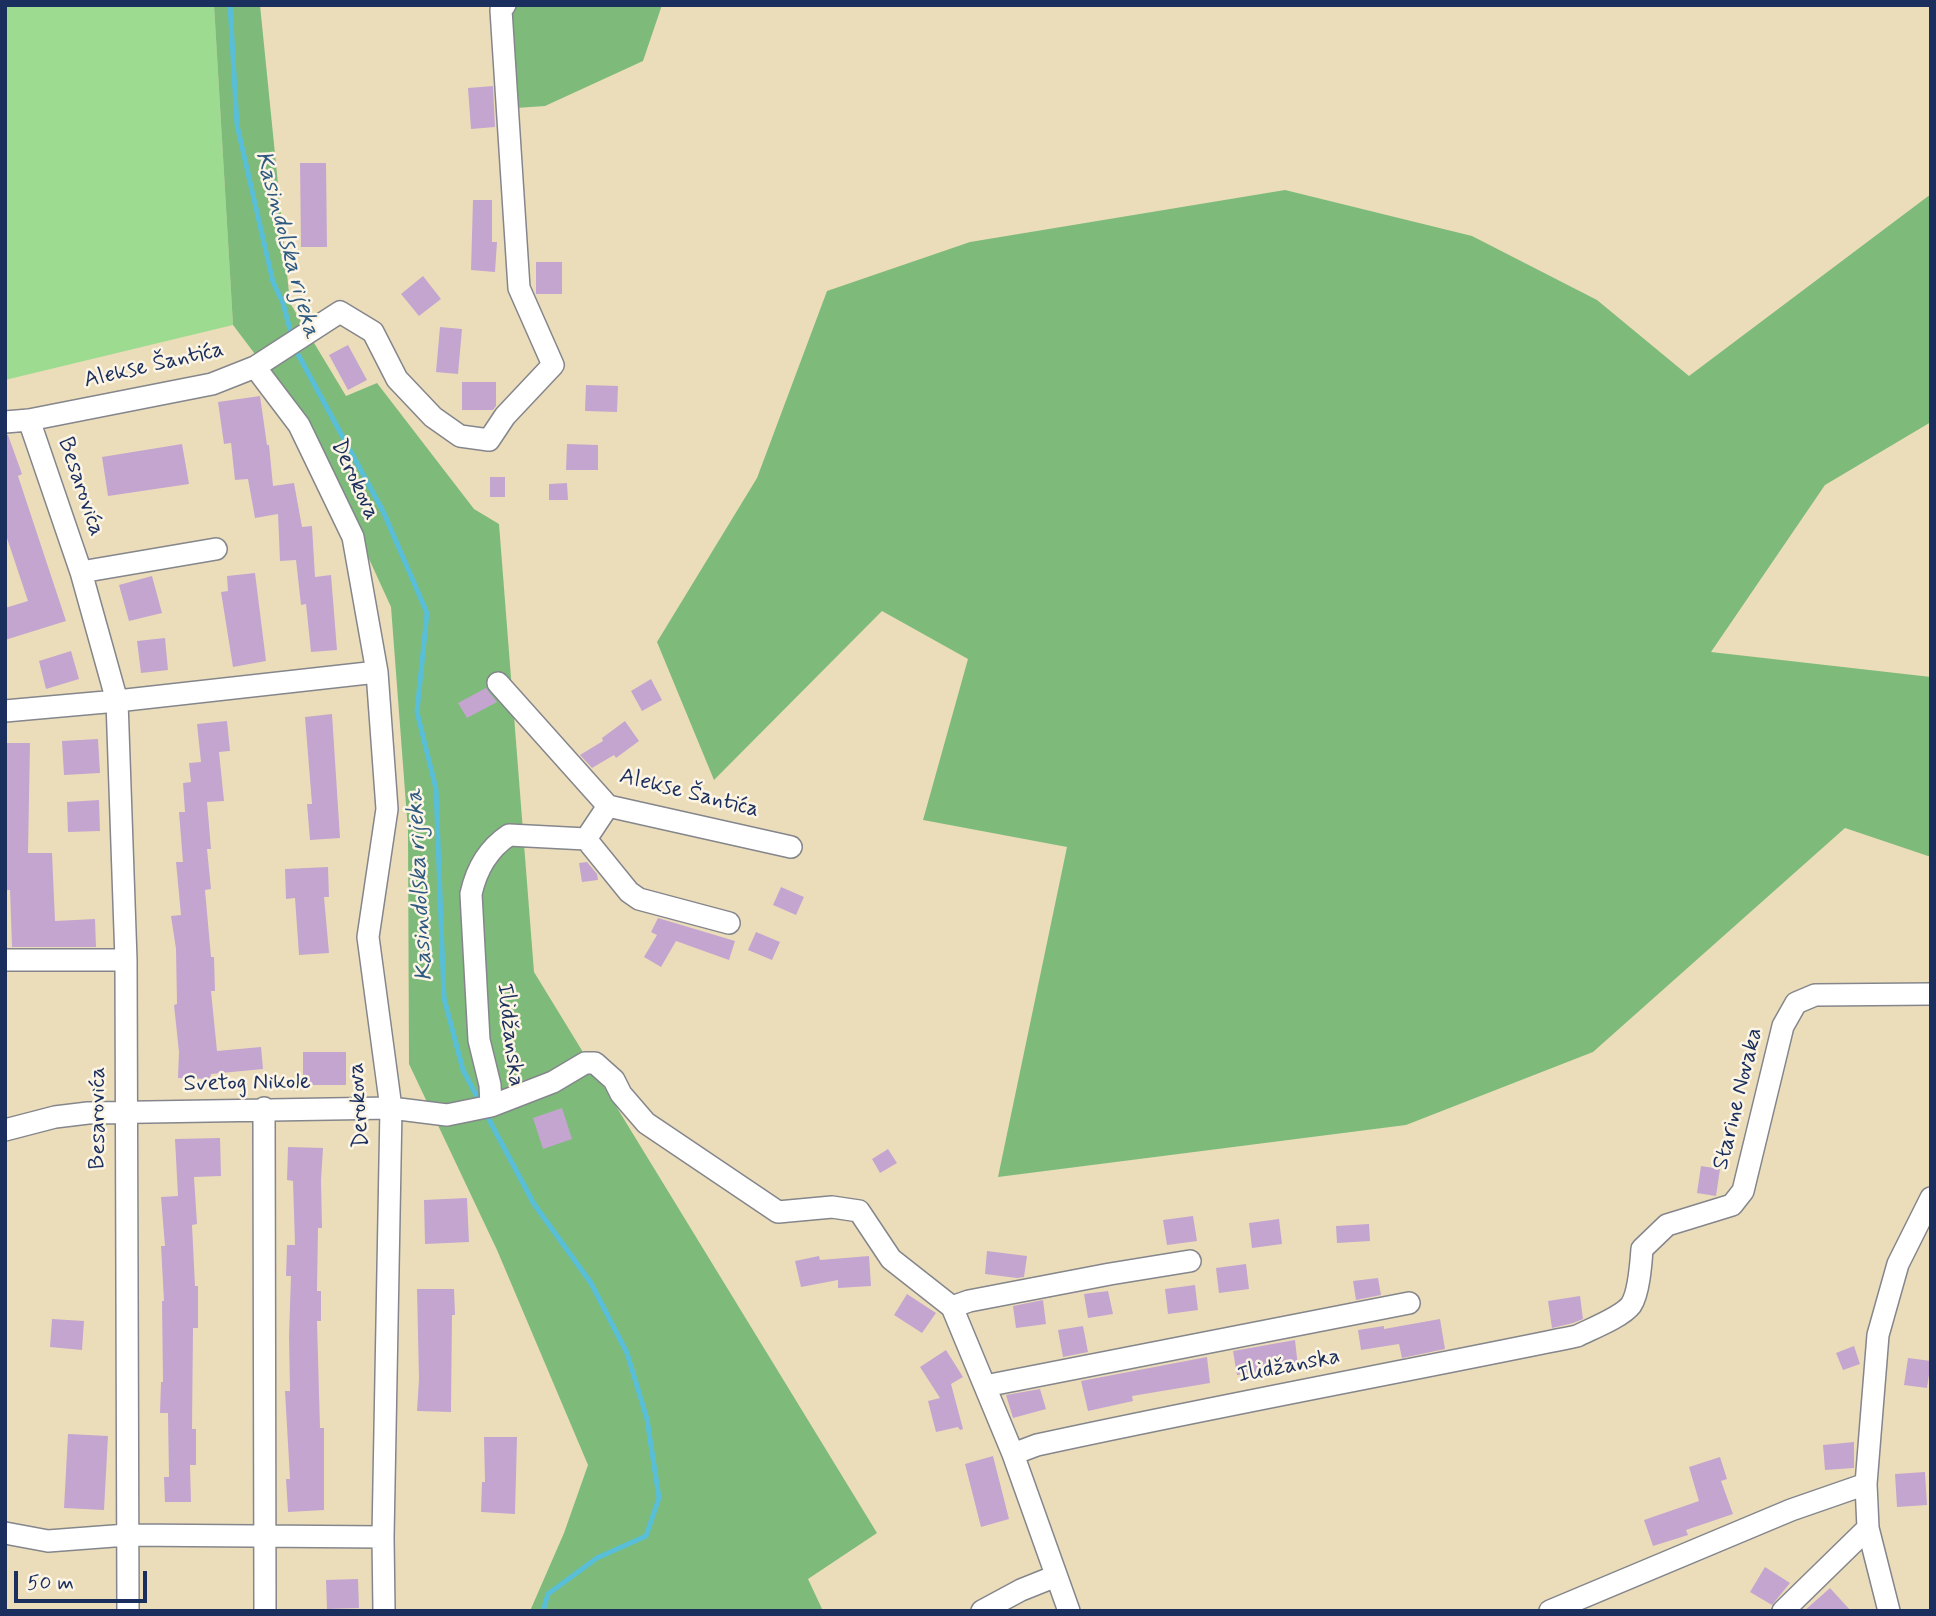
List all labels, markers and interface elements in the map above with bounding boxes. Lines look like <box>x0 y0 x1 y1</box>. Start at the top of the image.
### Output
water label: Kasindolska rijeka <box>247 148 325 342</box>
street label: Alekse Šantića <box>81 336 227 396</box>
street label: Besarovića <box>50 434 110 540</box>
street label: Derokova <box>323 435 385 525</box>
street label: Alekse Šantića <box>616 763 762 825</box>
water label: Kasindolska rijeka <box>402 788 440 982</box>
street label: Ilidžanska <box>489 982 529 1088</box>
street label: Starine Novaka <box>1708 1025 1770 1173</box>
street label: Derokova <box>343 1061 377 1149</box>
street label: Besarovića <box>85 1067 113 1169</box>
street label: Svetog Nikole <box>183 1069 311 1099</box>
street label: Ilidžanska <box>1235 1344 1343 1390</box>
scale bar <box>18 1556 150 1600</box>
text: 50 m <box>27 1569 74 1597</box>

